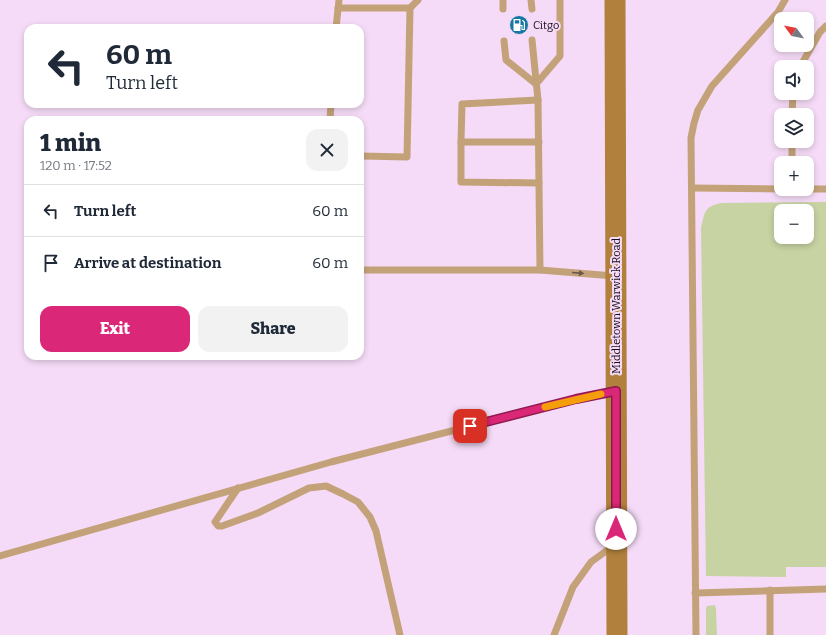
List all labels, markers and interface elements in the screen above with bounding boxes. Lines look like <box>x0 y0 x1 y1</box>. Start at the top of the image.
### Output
north arrow <box>774 12 814 52</box>
map controls <box>774 12 814 244</box>
fuel station icon: Citgo <box>508 14 530 36</box>
place label: Citgo <box>533 19 559 32</box>
text: 60 m <box>106 38 172 71</box>
icon: left <box>40 40 92 92</box>
button: sound <box>774 60 814 100</box>
text: Turn left <box>106 72 178 94</box>
button: layers <box>774 108 814 148</box>
text: 1 min <box>40 129 101 157</box>
button: close <box>306 129 348 171</box>
button: + <box>774 156 814 196</box>
text: 120 m · 17:52 <box>40 158 112 173</box>
icon: left <box>40 200 62 222</box>
text: Turn left <box>74 202 136 220</box>
text: 60 m <box>312 202 348 220</box>
button: − <box>774 204 814 244</box>
street label: Middletown Warwick Road <box>610 237 623 374</box>
icon: arrive <box>40 252 62 274</box>
text: Arrive at destination <box>74 254 221 272</box>
text: 60 m <box>312 254 348 272</box>
one-way arrow <box>572 270 584 276</box>
button: Exit <box>40 306 190 352</box>
button: Share <box>198 306 348 352</box>
pin <box>453 409 487 443</box>
icon: arrive <box>459 415 481 437</box>
position arrow <box>595 508 637 550</box>

